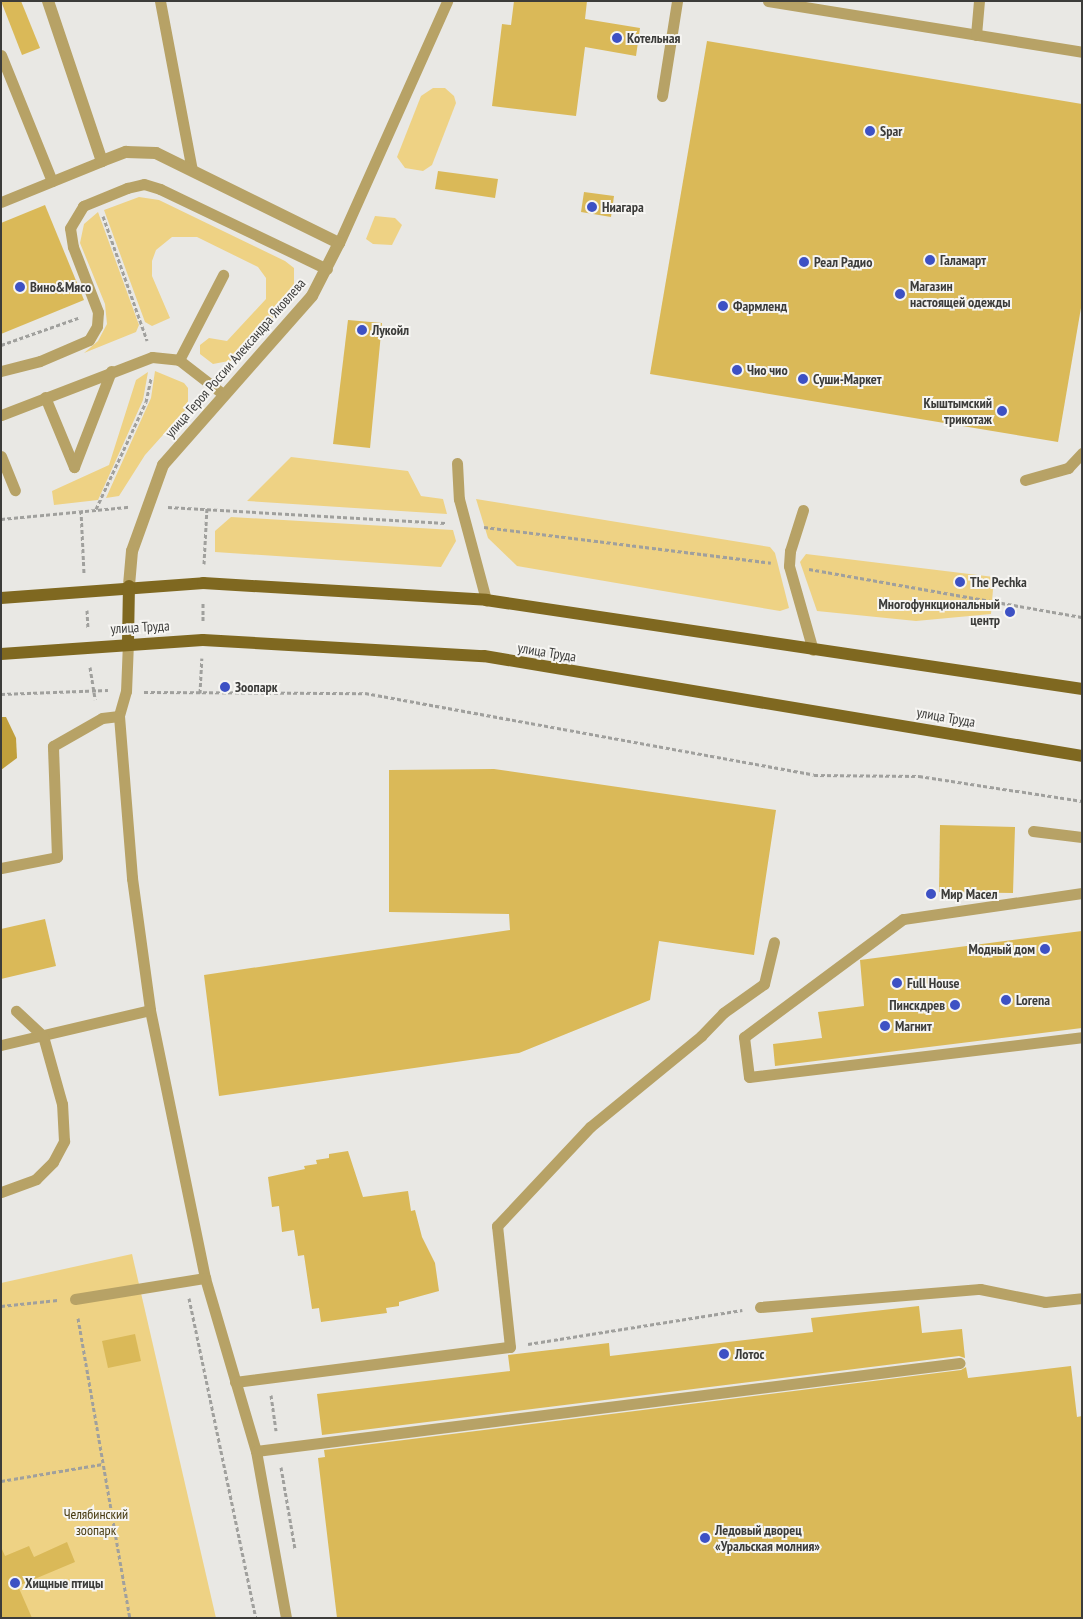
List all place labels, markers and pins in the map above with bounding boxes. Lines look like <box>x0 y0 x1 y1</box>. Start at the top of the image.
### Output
place label: Котельная <box>627 30 680 46</box>
marker: Котельная <box>611 32 623 44</box>
place label: Spar <box>880 123 902 139</box>
marker: Spar <box>864 125 876 137</box>
place label: Ниагара <box>602 199 644 215</box>
marker: Ниагара <box>586 201 598 213</box>
place label: Галамарт <box>940 252 986 268</box>
place label: Реал Радио <box>814 254 872 270</box>
marker: Галамарт <box>924 254 936 266</box>
marker: Реал Радио <box>798 256 810 268</box>
place label: Магазин настоящей одежды <box>910 278 1010 310</box>
place label: Вино&Мясо <box>30 279 91 295</box>
marker: Вино&Мясо <box>14 281 26 293</box>
marker: Магазин настоящей одежды <box>894 288 906 300</box>
place label: Фармленд <box>733 298 787 314</box>
marker: Фармленд <box>717 300 729 312</box>
place label: Лукойл <box>372 322 409 338</box>
marker: Лукойл <box>356 324 368 336</box>
place label: Чио чио <box>747 362 788 378</box>
marker: Чио чио <box>731 364 743 376</box>
place label: Суши-Маркет <box>813 371 882 387</box>
marker: Суши-Маркет <box>797 373 809 385</box>
place label: Кыштымский трикотаж <box>924 395 992 428</box>
marker: Кыштымский трикотаж <box>996 405 1008 417</box>
place label: The Pechka <box>970 574 1027 590</box>
marker: The Pechka <box>954 576 966 588</box>
place label: Многофункциональный центр <box>879 596 1000 628</box>
marker: Многофункциональный центр <box>1004 606 1016 618</box>
place label: Зоопарк <box>235 679 277 695</box>
marker: Зоопарк <box>219 681 231 693</box>
place label: Мир Масел <box>941 886 997 902</box>
marker: Мир Масел <box>925 888 937 900</box>
place label: Модный дом <box>968 941 1035 957</box>
marker: Модный дом <box>1039 943 1051 955</box>
place label: Full House <box>907 975 960 991</box>
marker: Full House <box>891 977 903 989</box>
place label: Lorena <box>1016 992 1050 1008</box>
marker: Lorena <box>1000 994 1012 1006</box>
place label: Пинскдрев <box>889 997 945 1013</box>
marker: Пинскдрев <box>949 999 961 1011</box>
place label: Магнит <box>895 1018 932 1034</box>
marker: Магнит <box>879 1020 891 1032</box>
place label: Лотос <box>735 1346 764 1362</box>
marker: Лотос <box>717 1347 731 1361</box>
place label: Ледовый дворец «Уральская молния» <box>715 1522 820 1554</box>
marker: Ледовый дворец «Уральская молния» <box>699 1532 711 1544</box>
place label: Хищные птицы <box>25 1575 103 1591</box>
marker: Хищные птицы <box>9 1577 21 1589</box>

